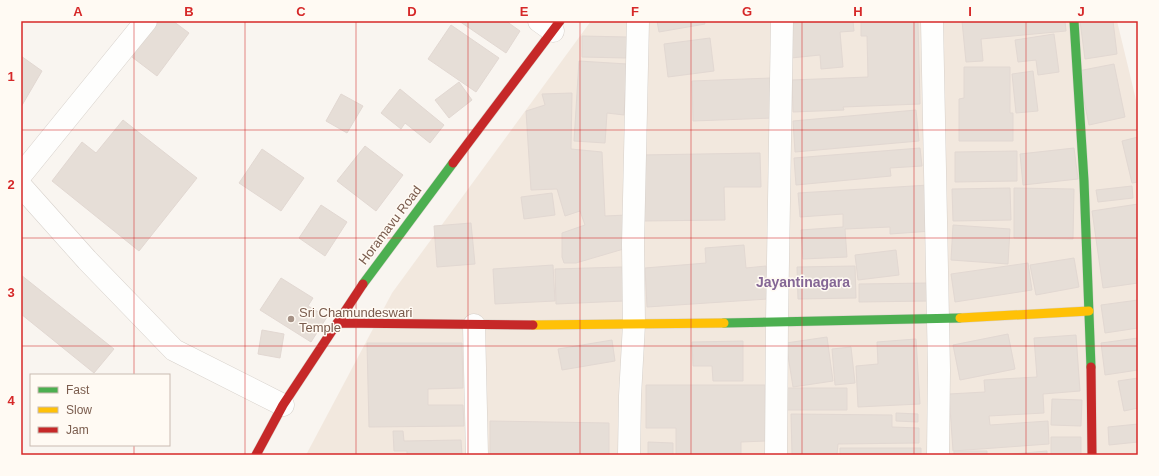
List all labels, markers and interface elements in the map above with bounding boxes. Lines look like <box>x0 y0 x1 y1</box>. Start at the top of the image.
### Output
text: A <box>73 4 83 19</box>
text: B <box>184 4 194 19</box>
text: C <box>296 4 306 19</box>
text: D <box>407 4 417 19</box>
text: E <box>520 4 529 19</box>
text: F <box>631 4 639 19</box>
text: G <box>742 4 752 19</box>
text: H <box>853 4 863 19</box>
text: I <box>968 4 972 19</box>
text: J <box>1077 4 1085 19</box>
text: 1 <box>7 69 15 84</box>
text: 2 <box>7 177 15 192</box>
street label: Horamavu Road <box>356 183 424 267</box>
district label: Jayantinagara <box>756 274 850 290</box>
text: 3 <box>7 285 15 300</box>
place label: Sri Chamundeswari Temple <box>299 305 413 335</box>
marker: Sri Chamundeswari Temple <box>286 314 296 324</box>
legend <box>30 374 170 446</box>
text: Fast <box>66 383 90 397</box>
text: 4 <box>7 393 15 408</box>
text: Slow <box>66 403 92 417</box>
text: Jam <box>66 423 89 437</box>

